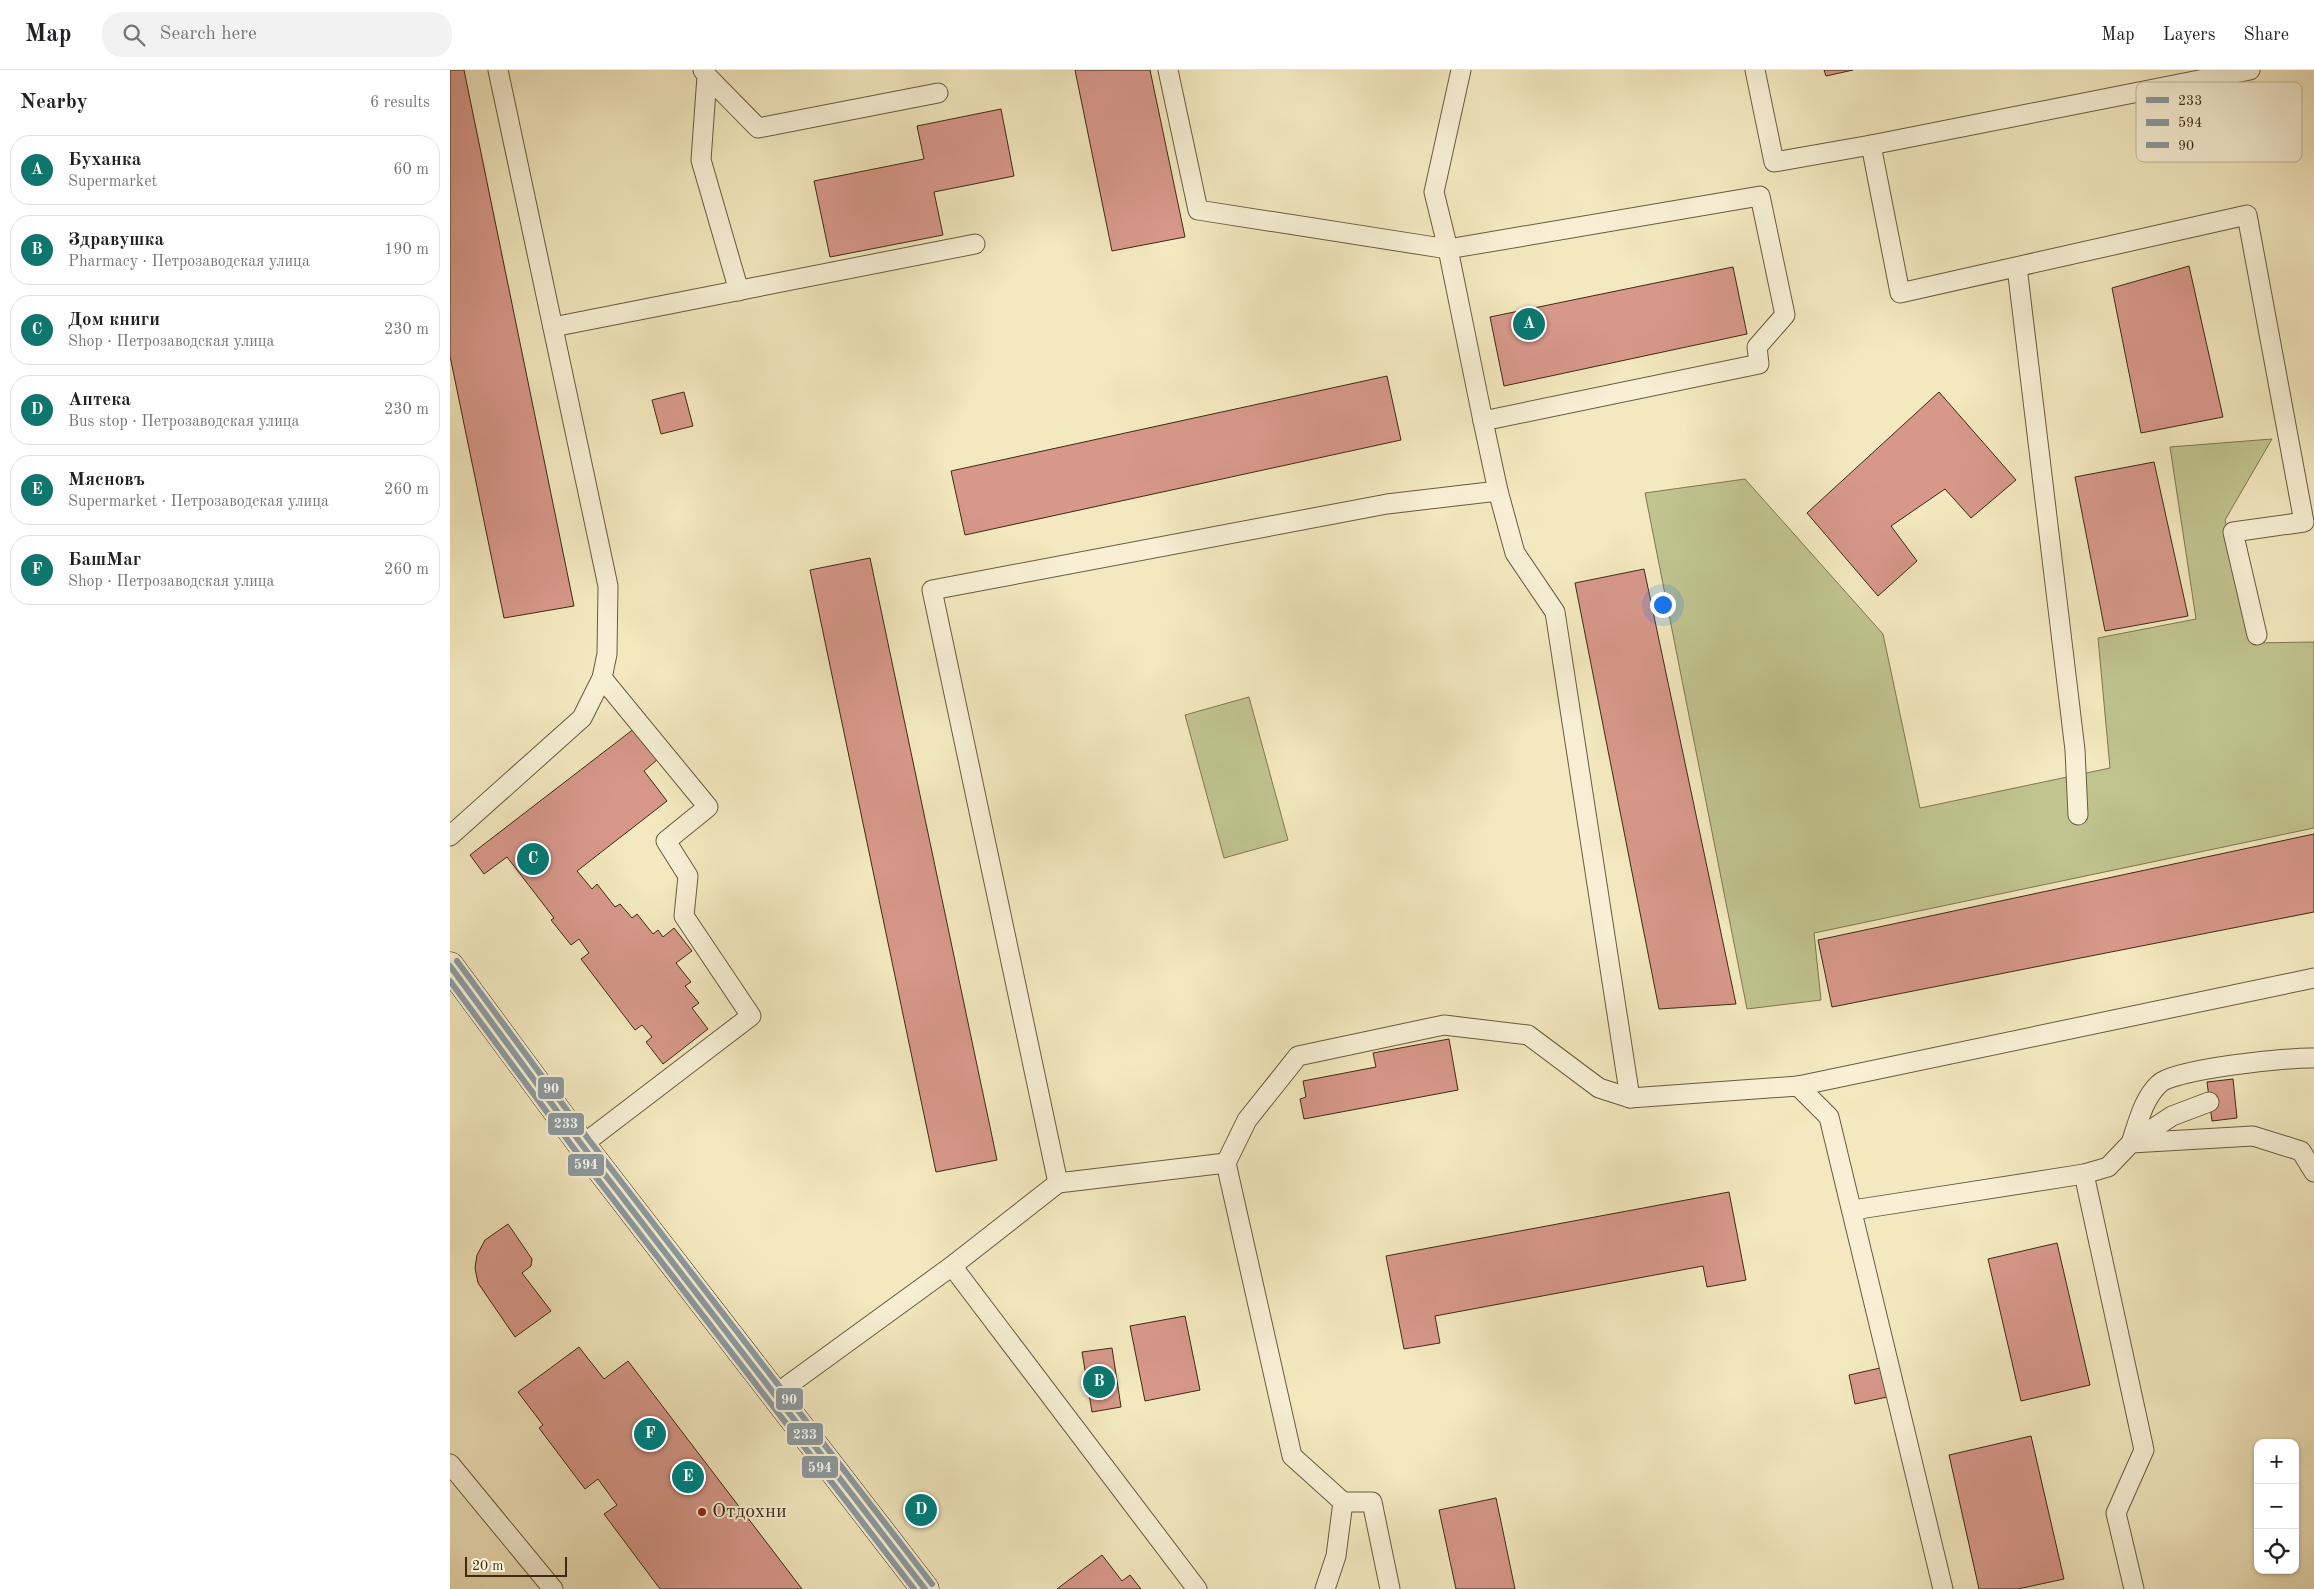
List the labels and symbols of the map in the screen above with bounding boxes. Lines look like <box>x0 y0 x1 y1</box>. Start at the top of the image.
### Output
legend <box>2136 82 2302 162</box>
text: 233 <box>2178 94 2202 108</box>
text: 594 <box>2178 116 2202 130</box>
text: 90 <box>2178 139 2194 153</box>
pin: A <box>1513 305 1545 343</box>
your location <box>1650 592 1676 618</box>
pin: C <box>517 840 549 878</box>
line badge: 90 <box>537 1076 565 1100</box>
text: 90 <box>543 1082 559 1096</box>
line badge: 233 <box>547 1112 585 1136</box>
text: 233 <box>554 1117 578 1131</box>
line badge: 594 <box>567 1153 605 1177</box>
text: 594 <box>574 1158 598 1172</box>
pin: B <box>1083 1363 1115 1401</box>
line badge: 90 <box>775 1387 804 1411</box>
text: 90 <box>781 1393 797 1407</box>
pin: F <box>634 1415 666 1453</box>
line badge: 233 <box>786 1422 824 1446</box>
text: 233 <box>793 1428 817 1442</box>
line badge: 594 <box>801 1455 839 1479</box>
pin: E <box>672 1458 704 1496</box>
text: 594 <box>808 1461 832 1475</box>
pin: D <box>905 1491 937 1529</box>
place label: Отдохни <box>712 1502 787 1522</box>
marker: Отдохни <box>696 1506 708 1518</box>
scale bar <box>465 1554 568 1577</box>

